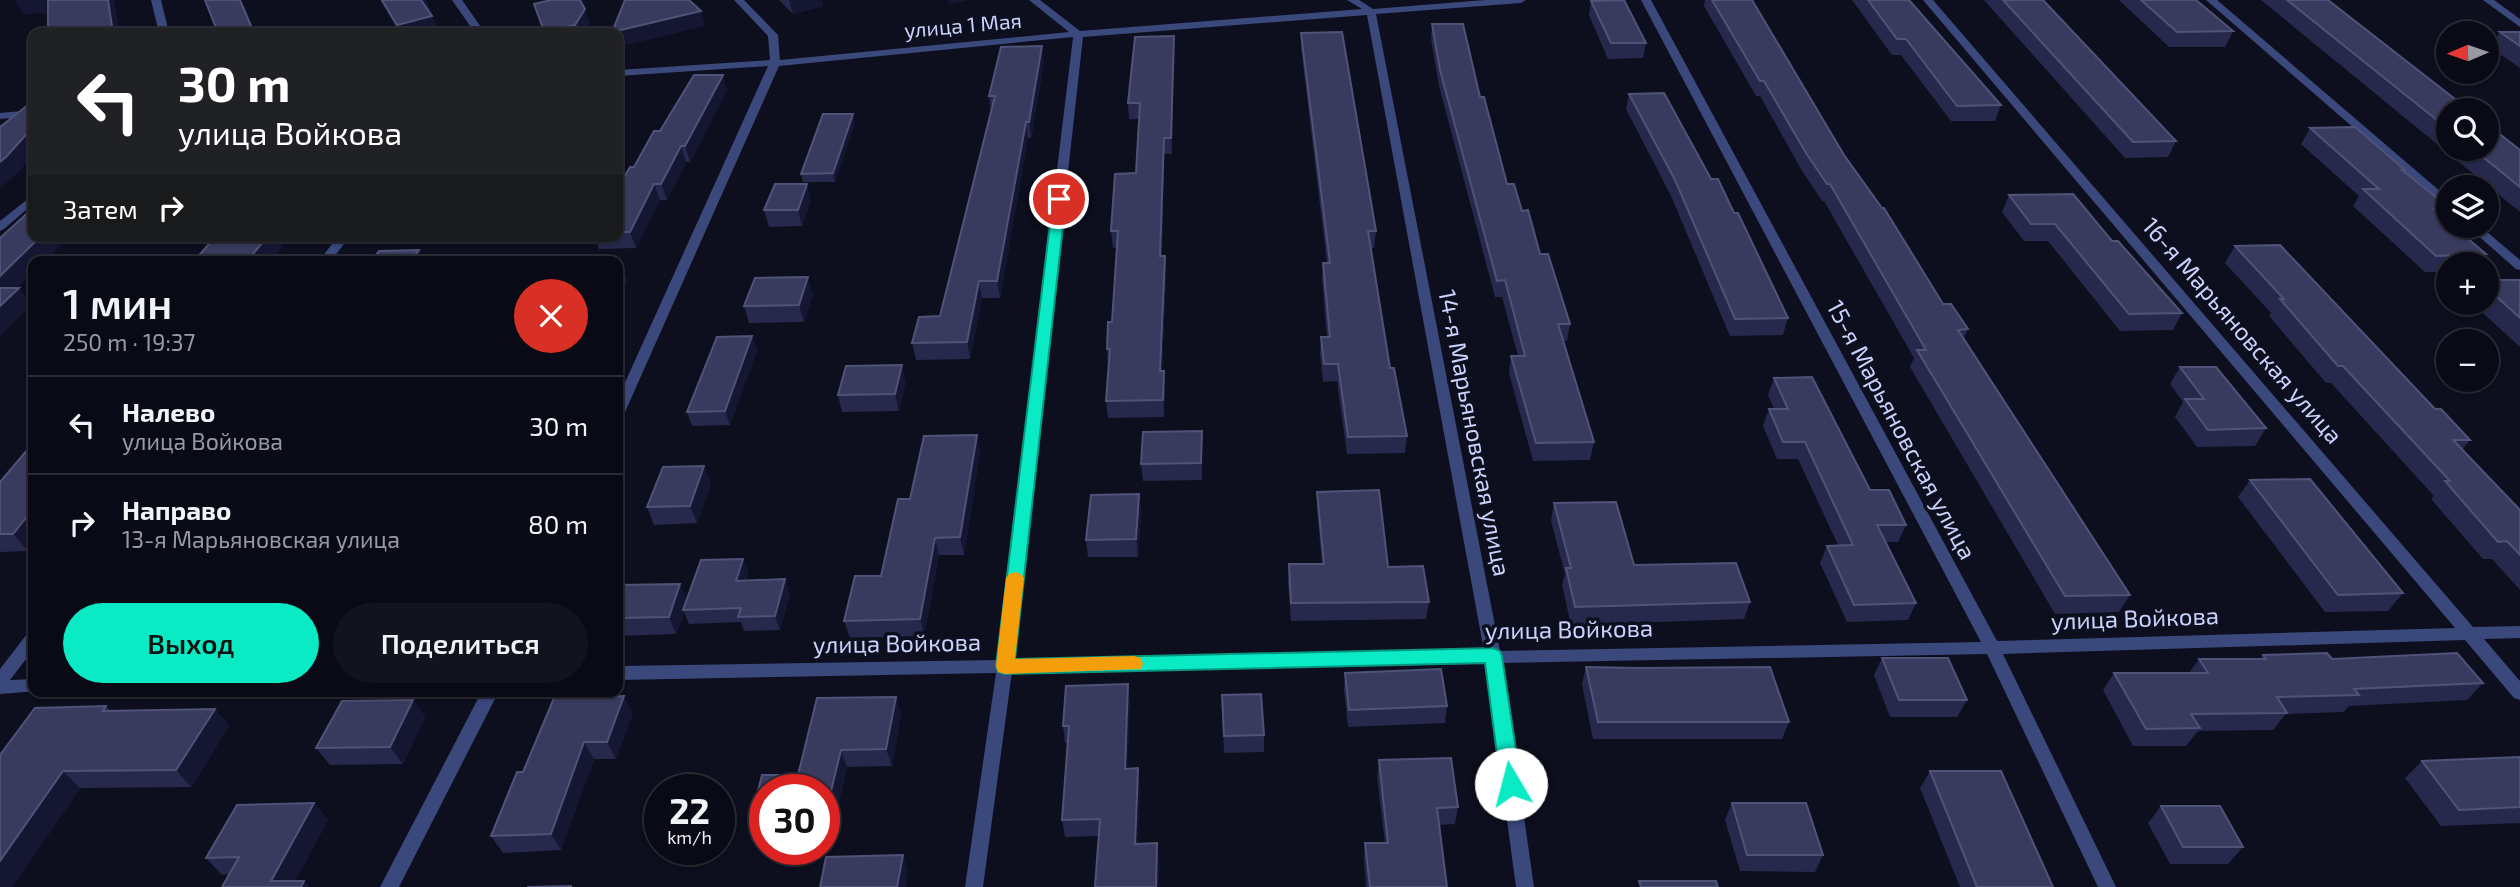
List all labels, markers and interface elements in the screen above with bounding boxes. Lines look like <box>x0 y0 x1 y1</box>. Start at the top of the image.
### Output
street label: улица 1 Мая <box>903 7 1023 43</box>
north arrow <box>2436 21 2499 84</box>
map controls <box>2436 21 2499 392</box>
text: 30 m <box>178 53 290 112</box>
icon: left <box>63 56 154 147</box>
button: search <box>2436 98 2499 161</box>
text: улица Войкова <box>178 113 402 151</box>
pin <box>1029 169 1089 229</box>
button: layers <box>2436 175 2499 238</box>
icon: arrive <box>1040 180 1078 218</box>
icon: right <box>152 189 190 227</box>
text: Затем <box>63 193 138 224</box>
street label: 16-я Марьяновская улица <box>2136 211 2349 450</box>
button: + <box>2436 252 2499 315</box>
text: 1 мин <box>63 277 172 327</box>
button: close <box>514 279 588 353</box>
street label: 14-я Марьяновская улица <box>1432 287 1518 579</box>
street label: 15-я Марьяновская улица <box>1821 295 1983 564</box>
text: 250 m · 19:37 <box>63 328 195 356</box>
button: − <box>2436 329 2499 392</box>
text: Налево <box>122 396 215 427</box>
icon: left <box>63 406 101 444</box>
text: 30 m <box>529 410 588 441</box>
text: улица Войкова <box>122 427 283 455</box>
text: Направо <box>122 494 231 525</box>
icon: right <box>63 504 101 542</box>
text: 80 m <box>528 508 588 539</box>
text: 13-я Марьяновская улица <box>122 525 400 553</box>
street label: улица Войкова <box>2050 600 2219 636</box>
button: Выход <box>63 603 319 683</box>
button: Поделиться <box>333 603 588 683</box>
street label: улица Войкова <box>1485 613 1653 645</box>
street label: улица Войкова <box>813 627 981 659</box>
position arrow <box>1474 747 1548 821</box>
speed limit sign: 30 <box>749 774 840 865</box>
text: 22 <box>669 789 710 831</box>
text: km/h <box>667 826 712 848</box>

